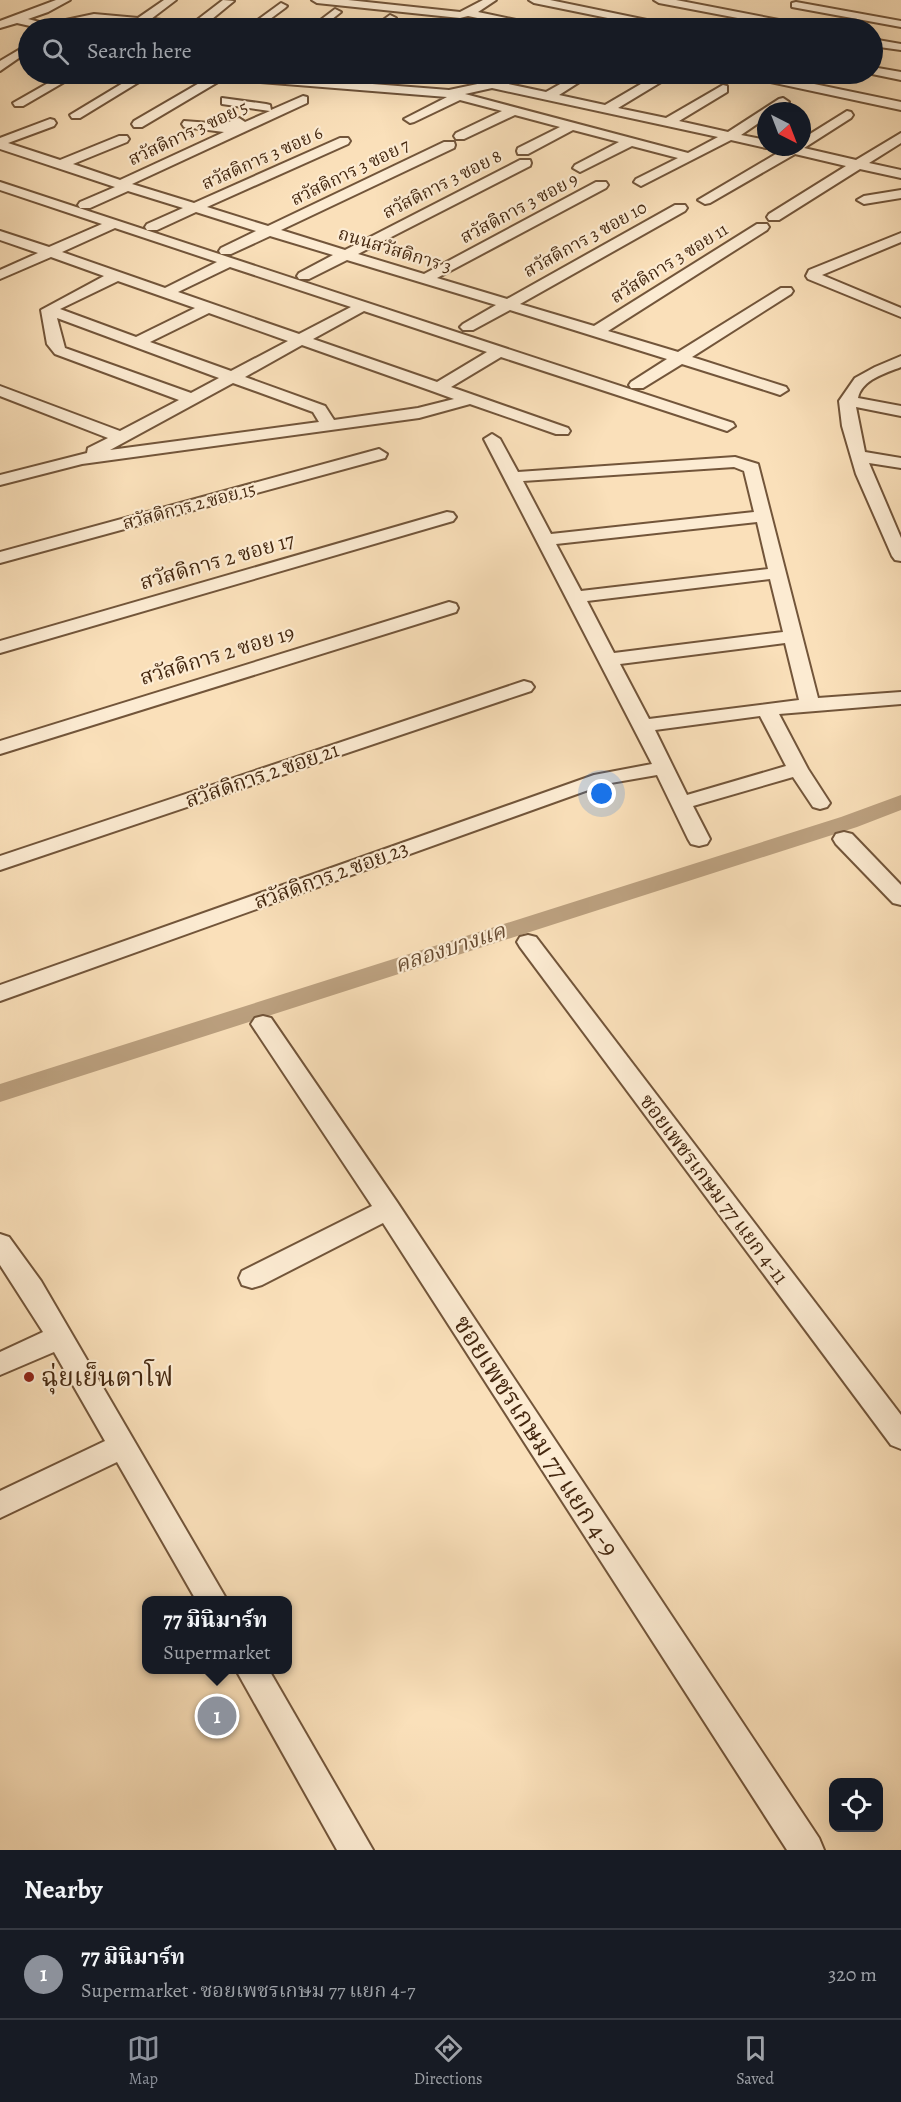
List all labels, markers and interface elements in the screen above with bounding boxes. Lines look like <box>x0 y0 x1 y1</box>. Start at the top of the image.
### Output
search box <box>18 18 883 84</box>
icon: search <box>39 35 72 68</box>
text: Search here <box>87 36 192 66</box>
street label: สวัสดิการ 3 ซอย 5 <box>124 95 252 171</box>
north arrow <box>757 102 811 156</box>
street label: สวัสดิการ 3 ซอย 6 <box>198 121 326 195</box>
street label: สวัสดิการ 3 ซอย 7 <box>287 133 414 211</box>
street label: สวัสดิการ 3 ซอย 8 <box>378 144 506 224</box>
street label: สวัสดิการ 3 ซอย 9 <box>456 167 582 249</box>
street label: สวัสดิการ 3 ซอย 10 <box>519 195 651 283</box>
street label: สวัสดิการ 3 ซอย 11 <box>606 217 732 309</box>
street label: ถนนสวัสดิการ 3 <box>335 221 455 279</box>
street label: สวัสดิการ 2 ซอย 15 <box>120 477 258 535</box>
street label: สวัสดิการ 2 ซอย 17 <box>136 526 298 596</box>
street label: สวัสดิการ 2 ซอย 19 <box>136 618 298 692</box>
street label: สวัสดิการ 2 ซอย 21 <box>181 736 343 814</box>
your location <box>587 779 616 808</box>
street label: สวัสดิการ 2 ซอย 23 <box>250 834 412 916</box>
water label: คลองบางแค <box>391 916 510 980</box>
street label: ซอยเพชรเกษม 77 แยก 4-11 <box>633 1088 795 1290</box>
street label: ซอยเพชรเกษม 77 แยก 4-9 <box>445 1309 627 1563</box>
place label: ฉุ่ยเย็นตาโฟ <box>41 1359 173 1395</box>
marker: ฉุ่ยเย็นตาโฟ <box>22 1370 36 1384</box>
popup <box>142 1596 292 1674</box>
text: 77 มินิมาร์ท <box>163 1605 268 1635</box>
text: Supermarket <box>163 1639 271 1666</box>
pin: 1 <box>198 1694 236 1738</box>
map controls <box>829 1778 883 1832</box>
button: locate <box>829 1778 883 1832</box>
text: Nearby <box>24 1872 103 1907</box>
text: 77 มินิมาร์ท <box>81 1942 185 1972</box>
text: 1 <box>40 1961 47 1988</box>
text: 320 m <box>828 1961 877 1988</box>
text: Supermarket · ซอยเพชรเกษม 77 แยก 4-7 <box>81 1977 416 2004</box>
tab: Map <box>127 2032 160 2090</box>
tab: Directions <box>414 2032 482 2090</box>
tab: Saved <box>736 2032 774 2090</box>

